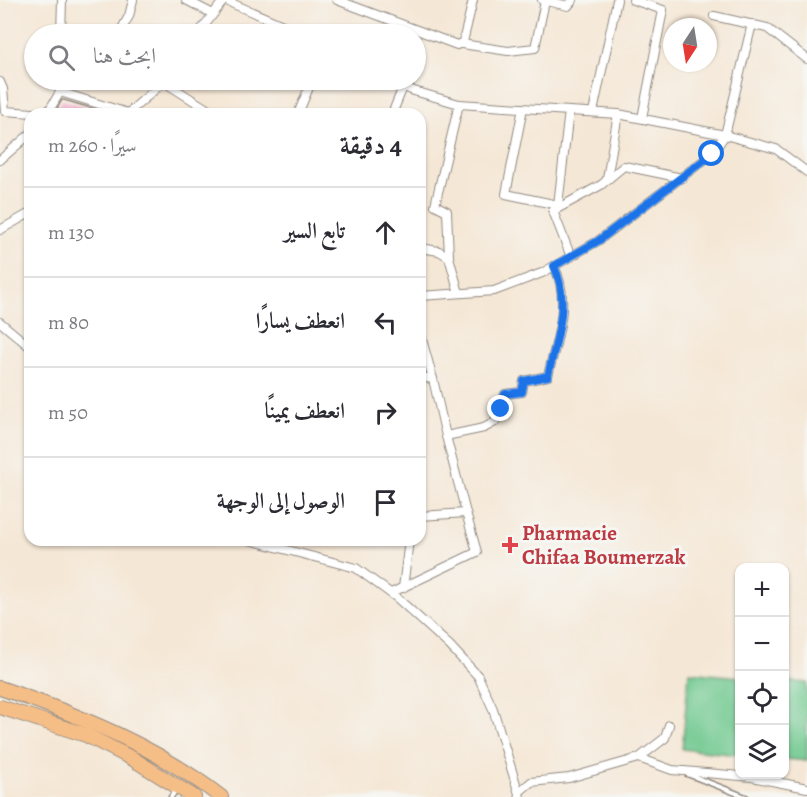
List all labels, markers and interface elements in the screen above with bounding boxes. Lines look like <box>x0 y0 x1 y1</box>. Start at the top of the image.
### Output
north arrow <box>663 18 717 72</box>
search box <box>24 24 426 90</box>
icon: search <box>45 41 78 74</box>
text: ابحث هنا <box>93 41 156 71</box>
text: 4 دقيقة <box>340 128 402 163</box>
text: سيرًا · 260 m <box>48 132 137 159</box>
route start <box>698 140 724 166</box>
text: تابع السير <box>284 216 345 246</box>
icon: ahead <box>369 216 402 249</box>
text: 130 m <box>48 219 94 246</box>
text: انعطف يسارًا <box>256 306 345 336</box>
icon: left <box>369 306 402 339</box>
text: 80 m <box>48 309 89 336</box>
route end <box>487 395 513 421</box>
text: انعطف يمينًا <box>265 396 345 426</box>
icon: right <box>369 396 402 429</box>
text: 50 m <box>48 399 88 426</box>
text: الوصول إلى الوجهة <box>217 486 345 516</box>
icon: arrive <box>369 486 402 519</box>
place label: Pharmacie Chifaa Boumerzak <box>522 519 686 571</box>
marker: Pharmacie Chifaa Boumerzak <box>503 538 517 552</box>
map controls <box>735 563 789 779</box>
button: + <box>735 563 789 617</box>
button: − <box>735 617 789 671</box>
button: locate <box>735 671 789 725</box>
button: layers <box>735 725 789 779</box>

